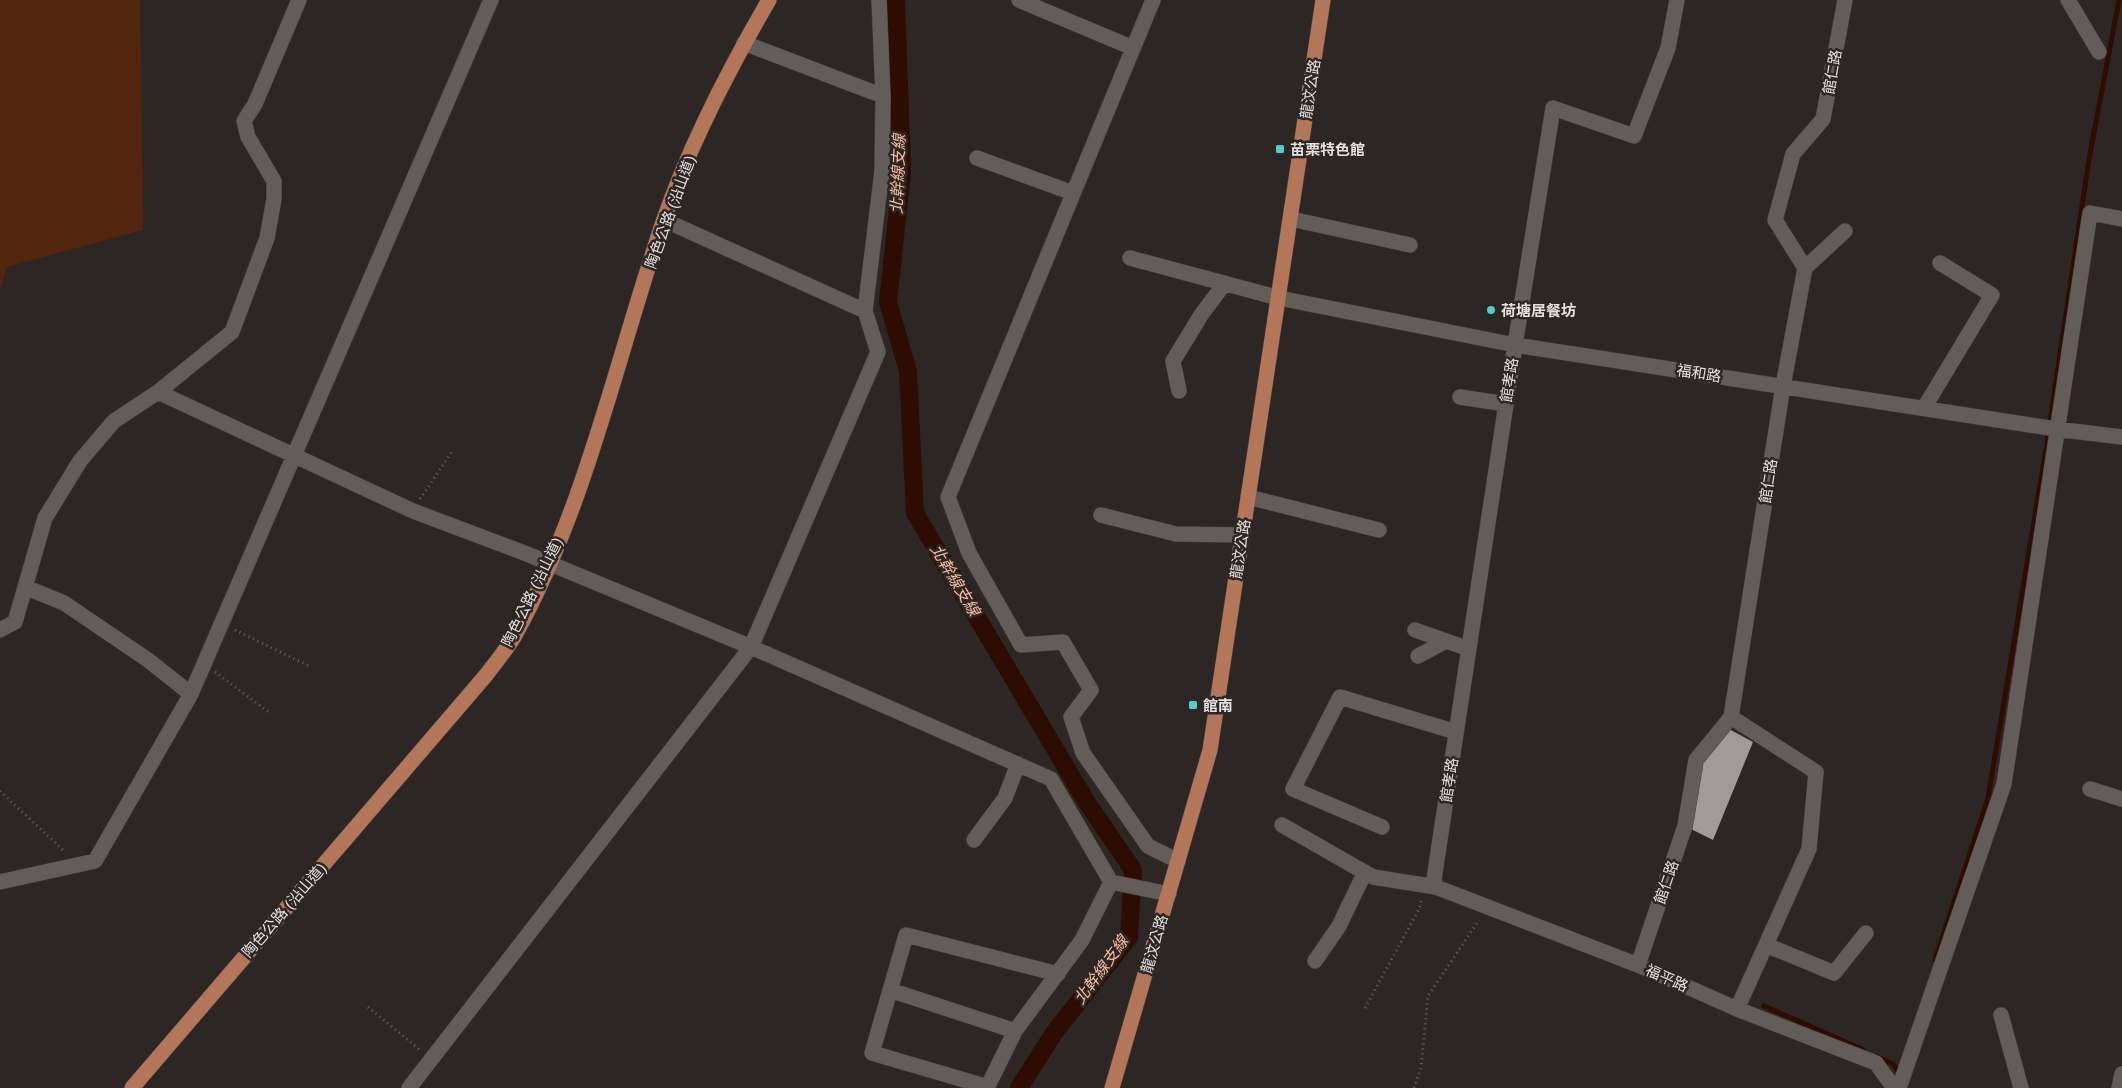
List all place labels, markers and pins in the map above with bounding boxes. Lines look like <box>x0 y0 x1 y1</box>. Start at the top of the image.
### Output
place label: 苗栗特色館 <box>1290 141 1365 158</box>
marker: 苗栗特色館 <box>1274 143 1286 155</box>
place label: 荷塘居餐坊 <box>1501 302 1576 319</box>
marker: 荷塘居餐坊 <box>1485 304 1497 316</box>
place label: 館南 <box>1203 697 1233 714</box>
marker: 館南 <box>1187 699 1199 711</box>

